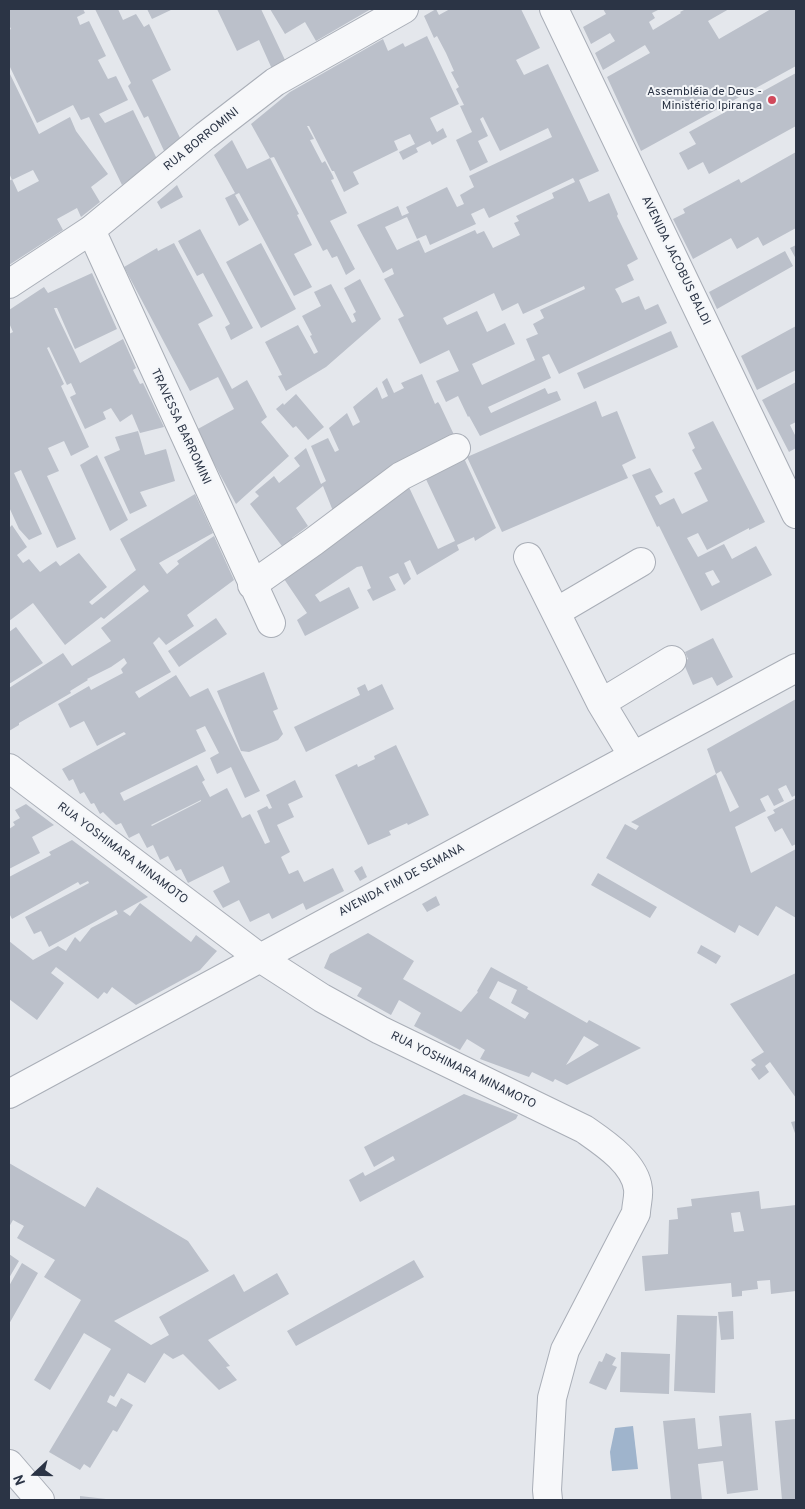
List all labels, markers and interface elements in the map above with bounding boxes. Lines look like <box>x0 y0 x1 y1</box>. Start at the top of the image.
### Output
place label: Assembléia de Deus - Ministério Ipiranga <box>647 86 762 114</box>
marker: Assembléia de Deus - Ministério Ipiranga <box>766 94 778 106</box>
street label: RUA BORROMINI <box>161 105 243 175</box>
street label: AVENIDA JACOBUS BALDI <box>637 194 713 328</box>
street label: TRAVESSA BARROMINI <box>147 367 213 487</box>
street label: RUA YOSHIMARA MINAMOTO <box>54 800 190 908</box>
street label: AVENIDA FIM DE SEMANA <box>336 842 468 920</box>
street label: RUA YOSHIMARA MINAMOTO <box>388 1029 538 1113</box>
north arrow <box>10 1449 60 1499</box>
text: N <box>11 1472 30 1487</box>

